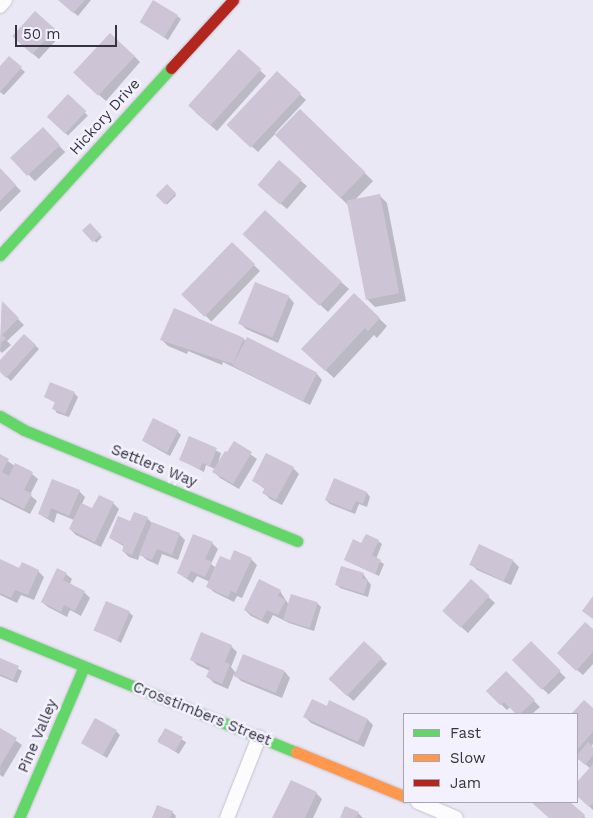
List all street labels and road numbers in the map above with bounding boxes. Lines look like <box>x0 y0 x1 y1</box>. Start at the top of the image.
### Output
street label: Hickory Drive <box>66 75 144 159</box>
street label: Settlers Way <box>108 441 200 491</box>
street label: Crosstimbers Street <box>130 678 274 750</box>
street label: Pine Valley <box>14 696 62 776</box>

